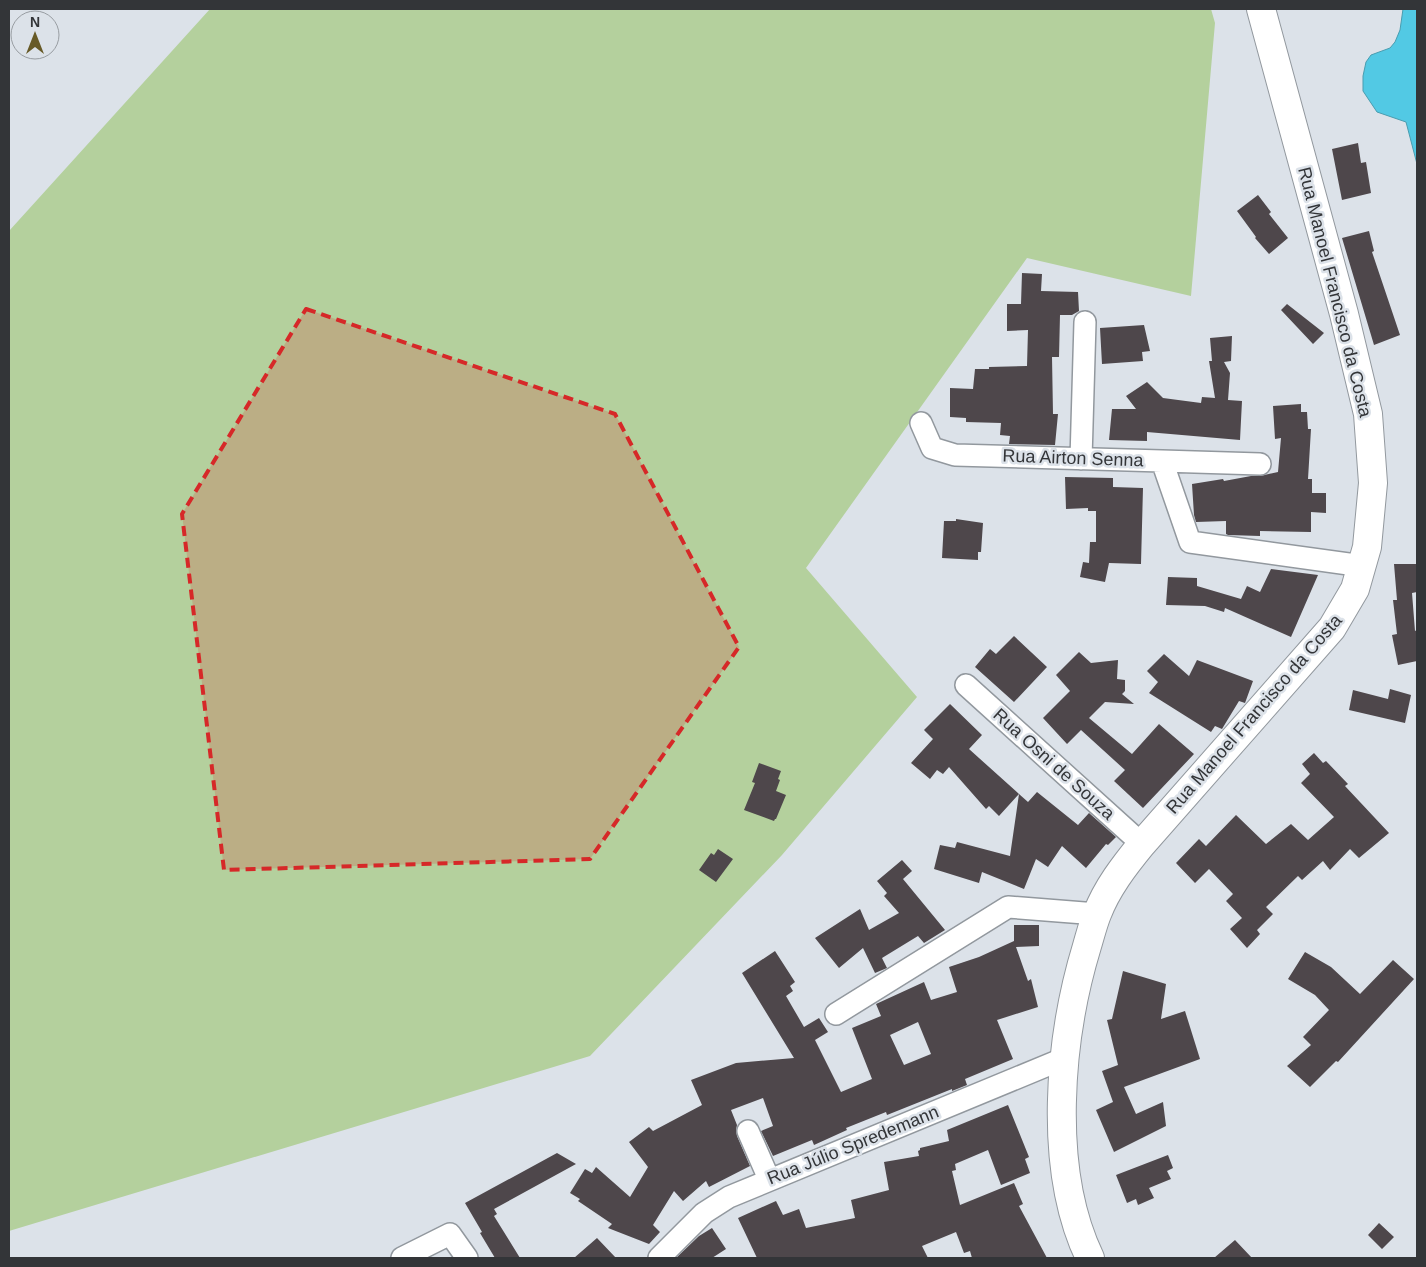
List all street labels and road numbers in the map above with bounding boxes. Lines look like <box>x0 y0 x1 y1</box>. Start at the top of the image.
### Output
street label: Rua Manoel Francisco da Costa <box>1294 165 1376 420</box>
street label: Rua Airton Senna <box>1002 446 1145 470</box>
street label: Rua Manoel Francisco da Costa <box>1162 610 1347 818</box>
street label: Rua Osni de Souza <box>989 704 1119 824</box>
street label: Rua Júlio Spredemann <box>764 1101 942 1189</box>

